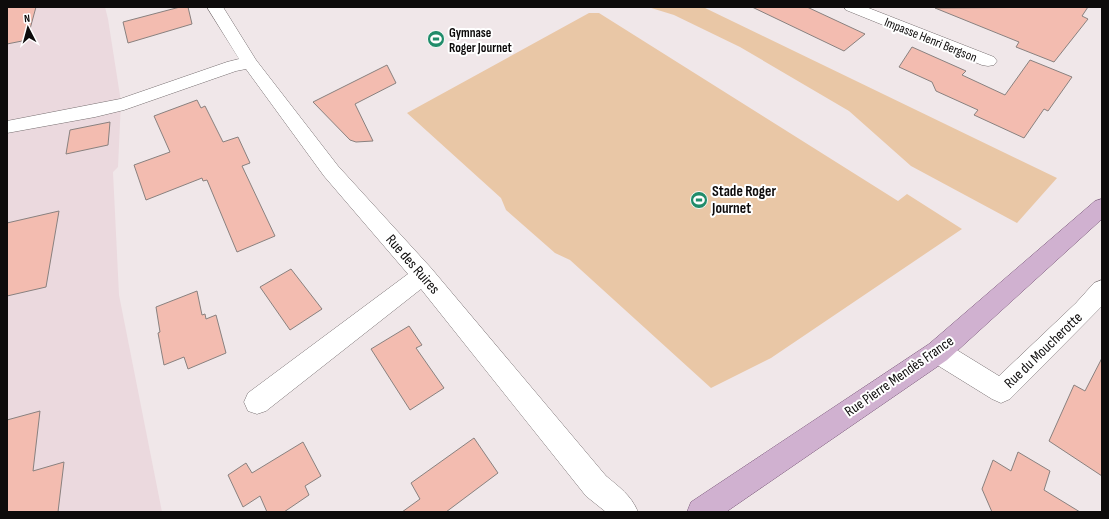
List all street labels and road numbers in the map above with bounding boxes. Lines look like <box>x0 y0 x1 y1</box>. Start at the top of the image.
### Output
street label: Impasse Henri Bergson <box>882 14 979 66</box>
street label: Rue des Ruires <box>381 230 444 298</box>
street label: Rue du Moucherotte <box>1000 308 1087 393</box>
street label: Rue Pierre Mendès France <box>841 332 958 421</box>

